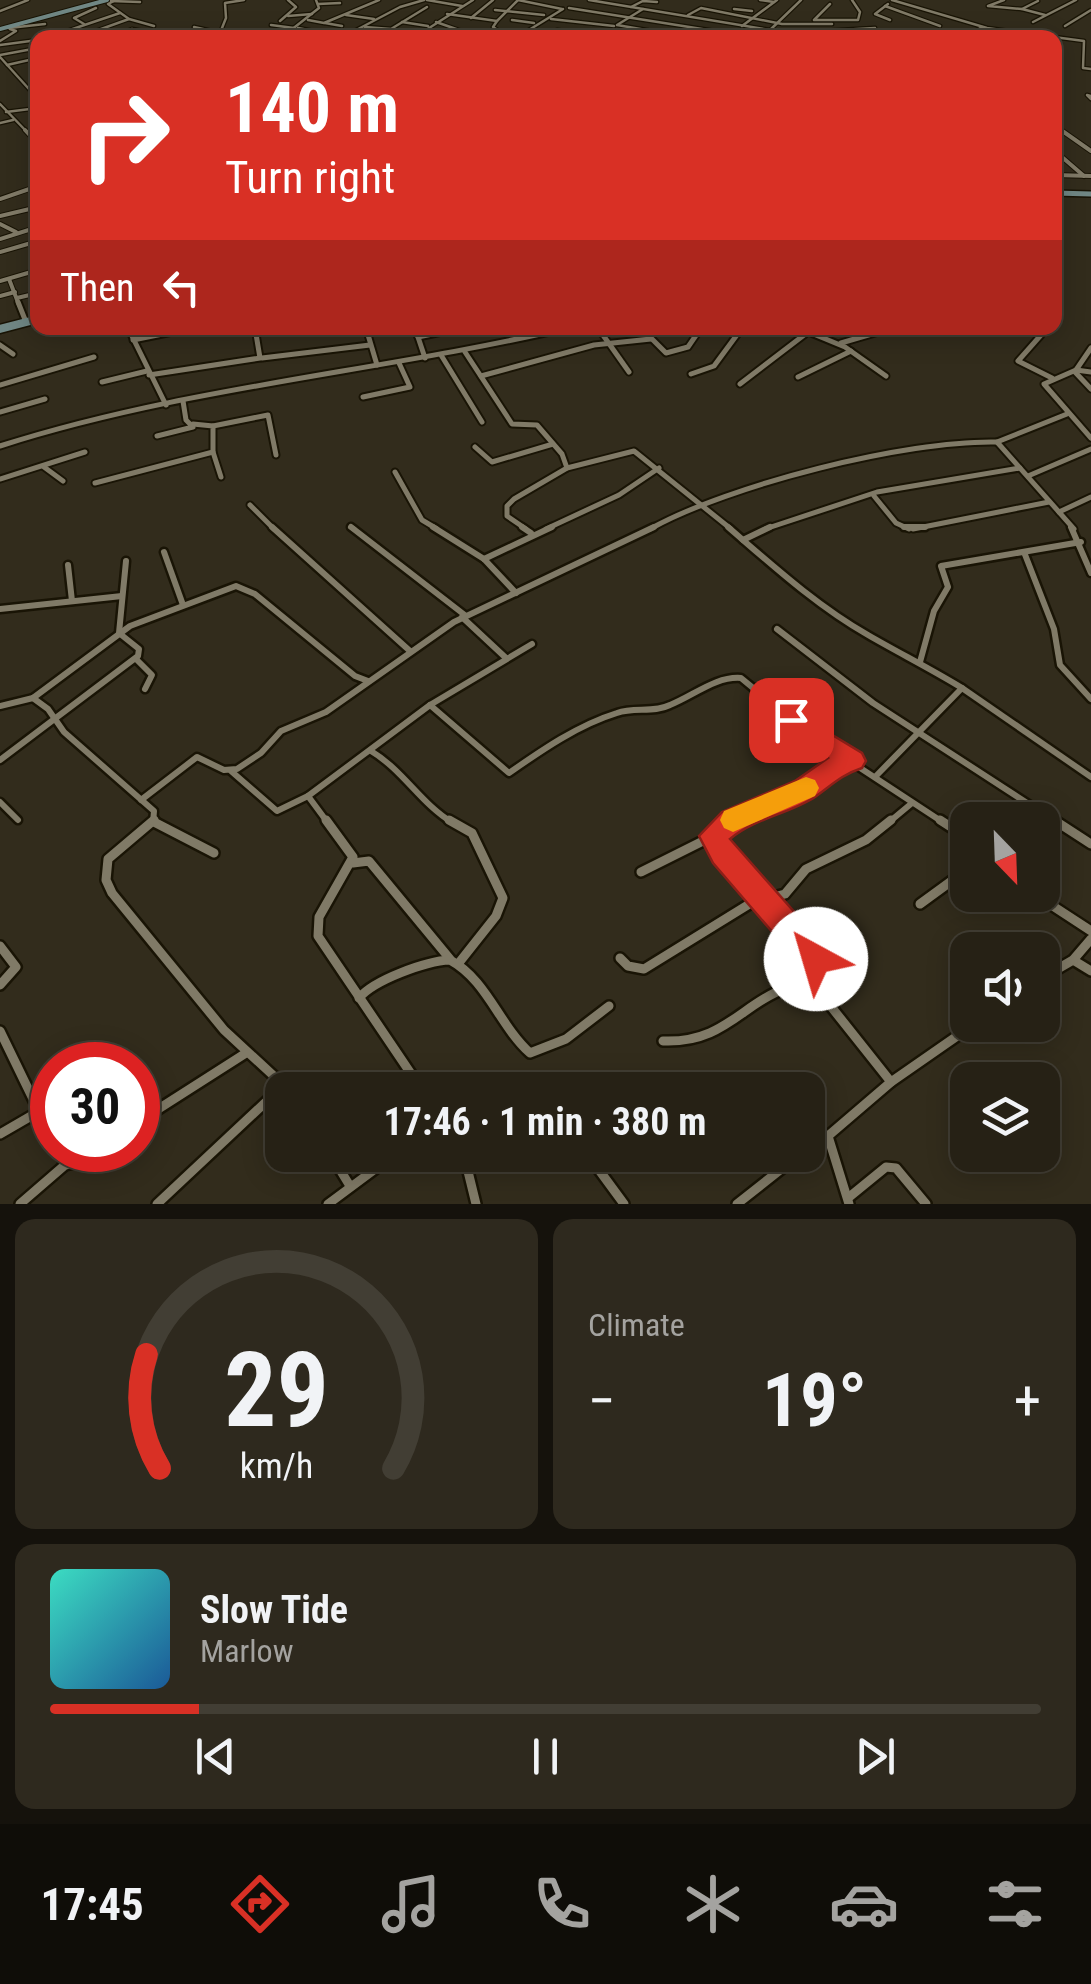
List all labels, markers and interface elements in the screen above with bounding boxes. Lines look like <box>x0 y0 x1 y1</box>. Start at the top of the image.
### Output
text: 140 m <box>225 67 399 149</box>
icon: right <box>60 70 190 200</box>
text: Turn right <box>225 151 395 204</box>
icon: left <box>154 260 209 315</box>
text: Then <box>60 266 134 310</box>
pin <box>749 678 834 763</box>
icon: arrive <box>764 693 819 748</box>
north arrow <box>950 802 1060 912</box>
map controls <box>950 802 1060 1172</box>
position arrow <box>764 907 868 1011</box>
button: sound <box>950 932 1060 1042</box>
speed limit sign: 30 <box>30 1042 160 1172</box>
button: layers <box>950 1062 1060 1172</box>
text: 17:46 · 1 min · 380 m <box>384 1100 706 1144</box>
text: Climate <box>588 1306 685 1344</box>
text: 29 <box>224 1330 329 1451</box>
text: 19° <box>762 1356 867 1444</box>
text: − <box>588 1369 616 1433</box>
text: + <box>1014 1369 1041 1433</box>
text: km/h <box>240 1445 313 1487</box>
text: Slow Tide <box>200 1588 348 1632</box>
text: Marlow <box>200 1632 293 1670</box>
icon: previous <box>188 1729 243 1784</box>
icon: pause <box>518 1729 573 1784</box>
icon: next <box>848 1729 903 1784</box>
icon: directions <box>225 1869 295 1939</box>
icon: music <box>376 1869 446 1939</box>
icon: phone <box>527 1869 597 1939</box>
icon: climate <box>678 1869 748 1939</box>
icon: car <box>829 1869 899 1939</box>
icon: filters <box>980 1869 1050 1939</box>
text: 17:45 <box>41 1878 144 1931</box>

